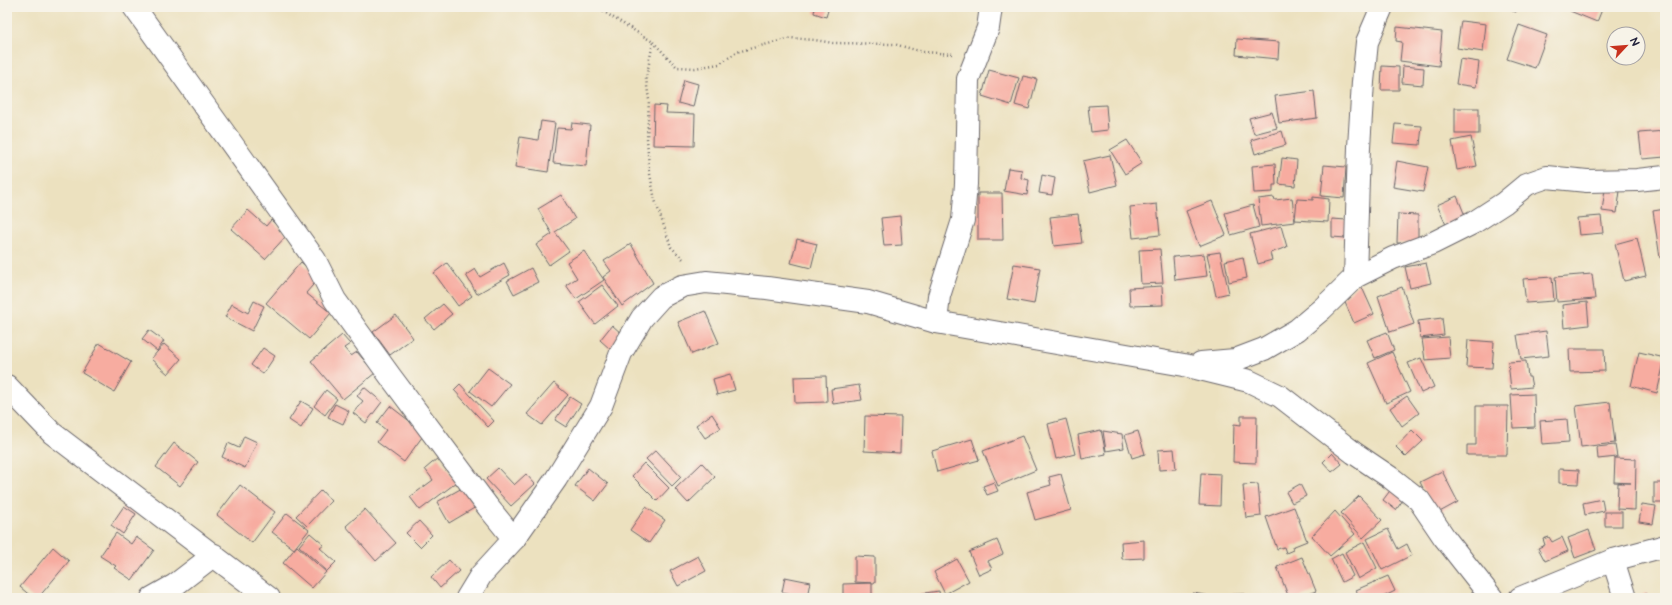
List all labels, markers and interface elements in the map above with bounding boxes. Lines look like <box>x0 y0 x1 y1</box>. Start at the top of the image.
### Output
north arrow <box>1606 26 1646 66</box>
text: N <box>1626 35 1643 48</box>

